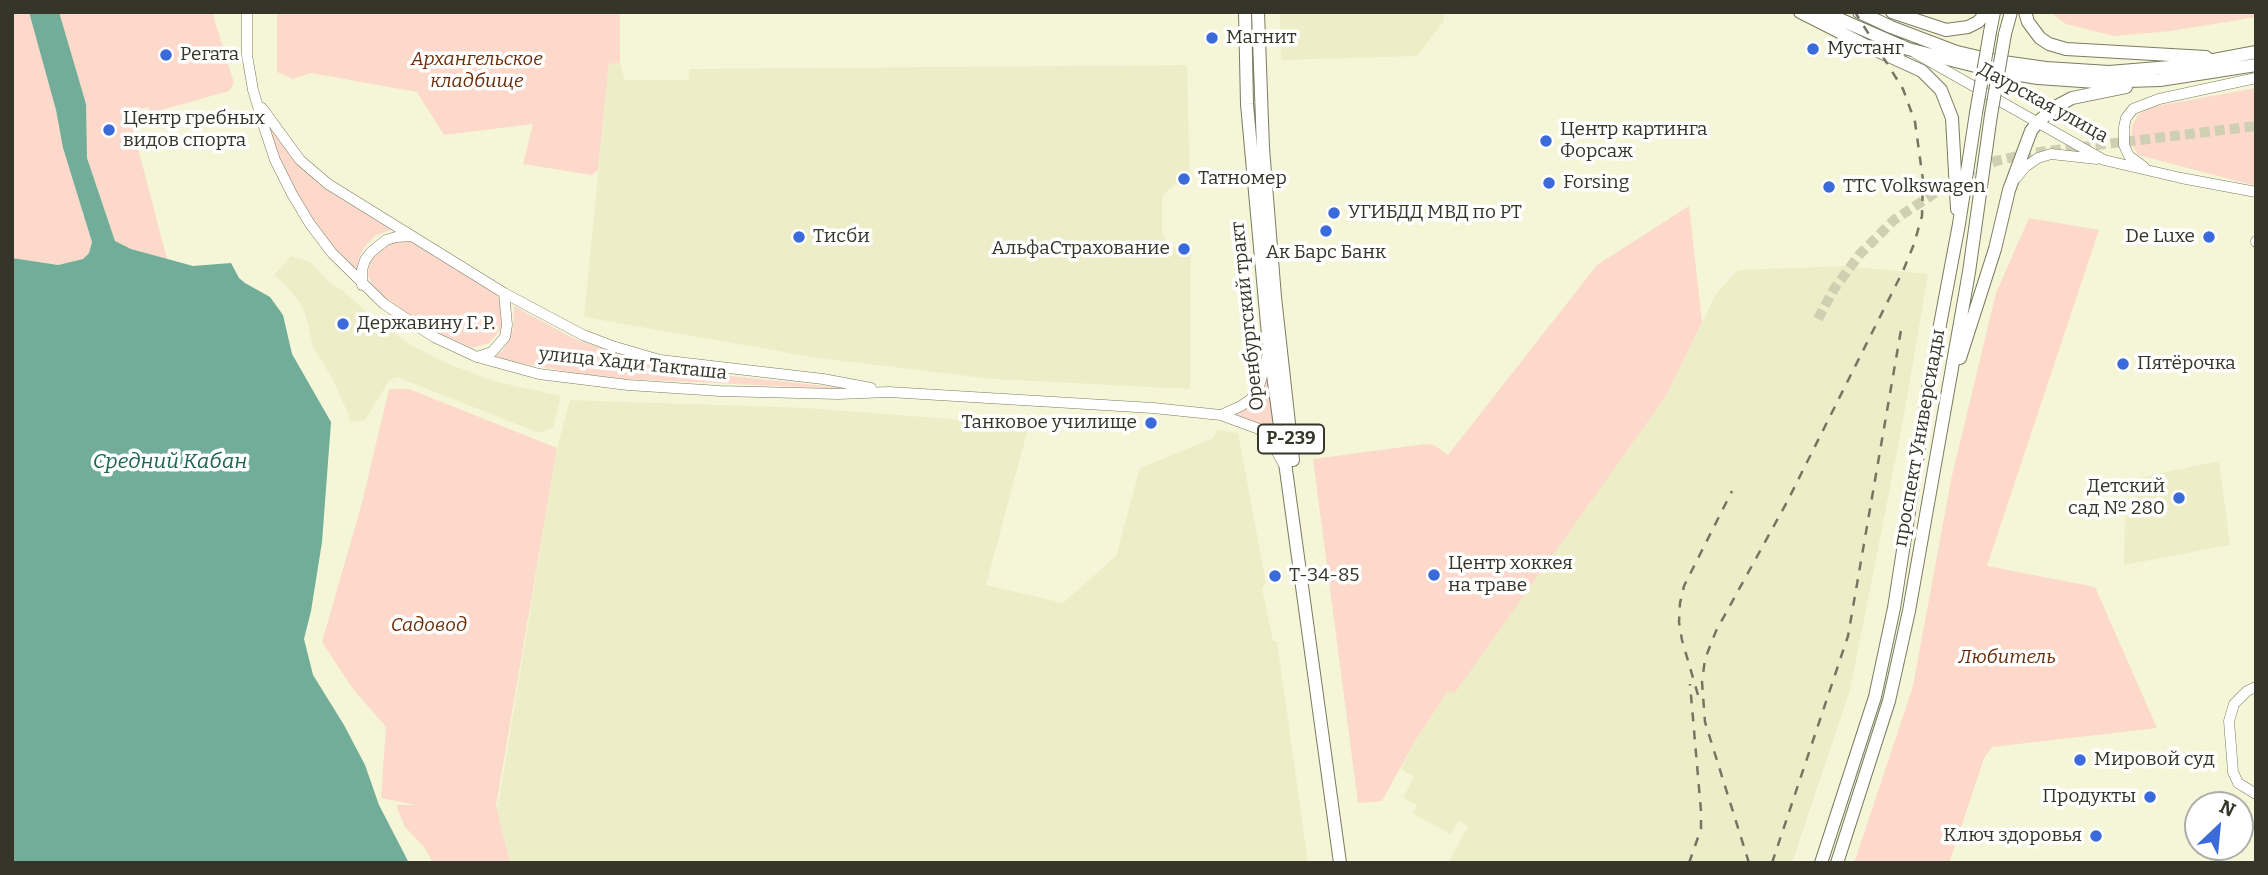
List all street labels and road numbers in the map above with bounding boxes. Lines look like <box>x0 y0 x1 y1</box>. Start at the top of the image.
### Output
street label: Даурская улица <box>1974 58 2112 148</box>
street label: Оренбургский тракт <box>1227 220 1269 412</box>
street label: проспект Универсиады <box>1890 328 1950 548</box>
street label: улица Хади Такташа <box>538 343 728 385</box>
road number: Р-239 <box>1258 424 1324 454</box>

